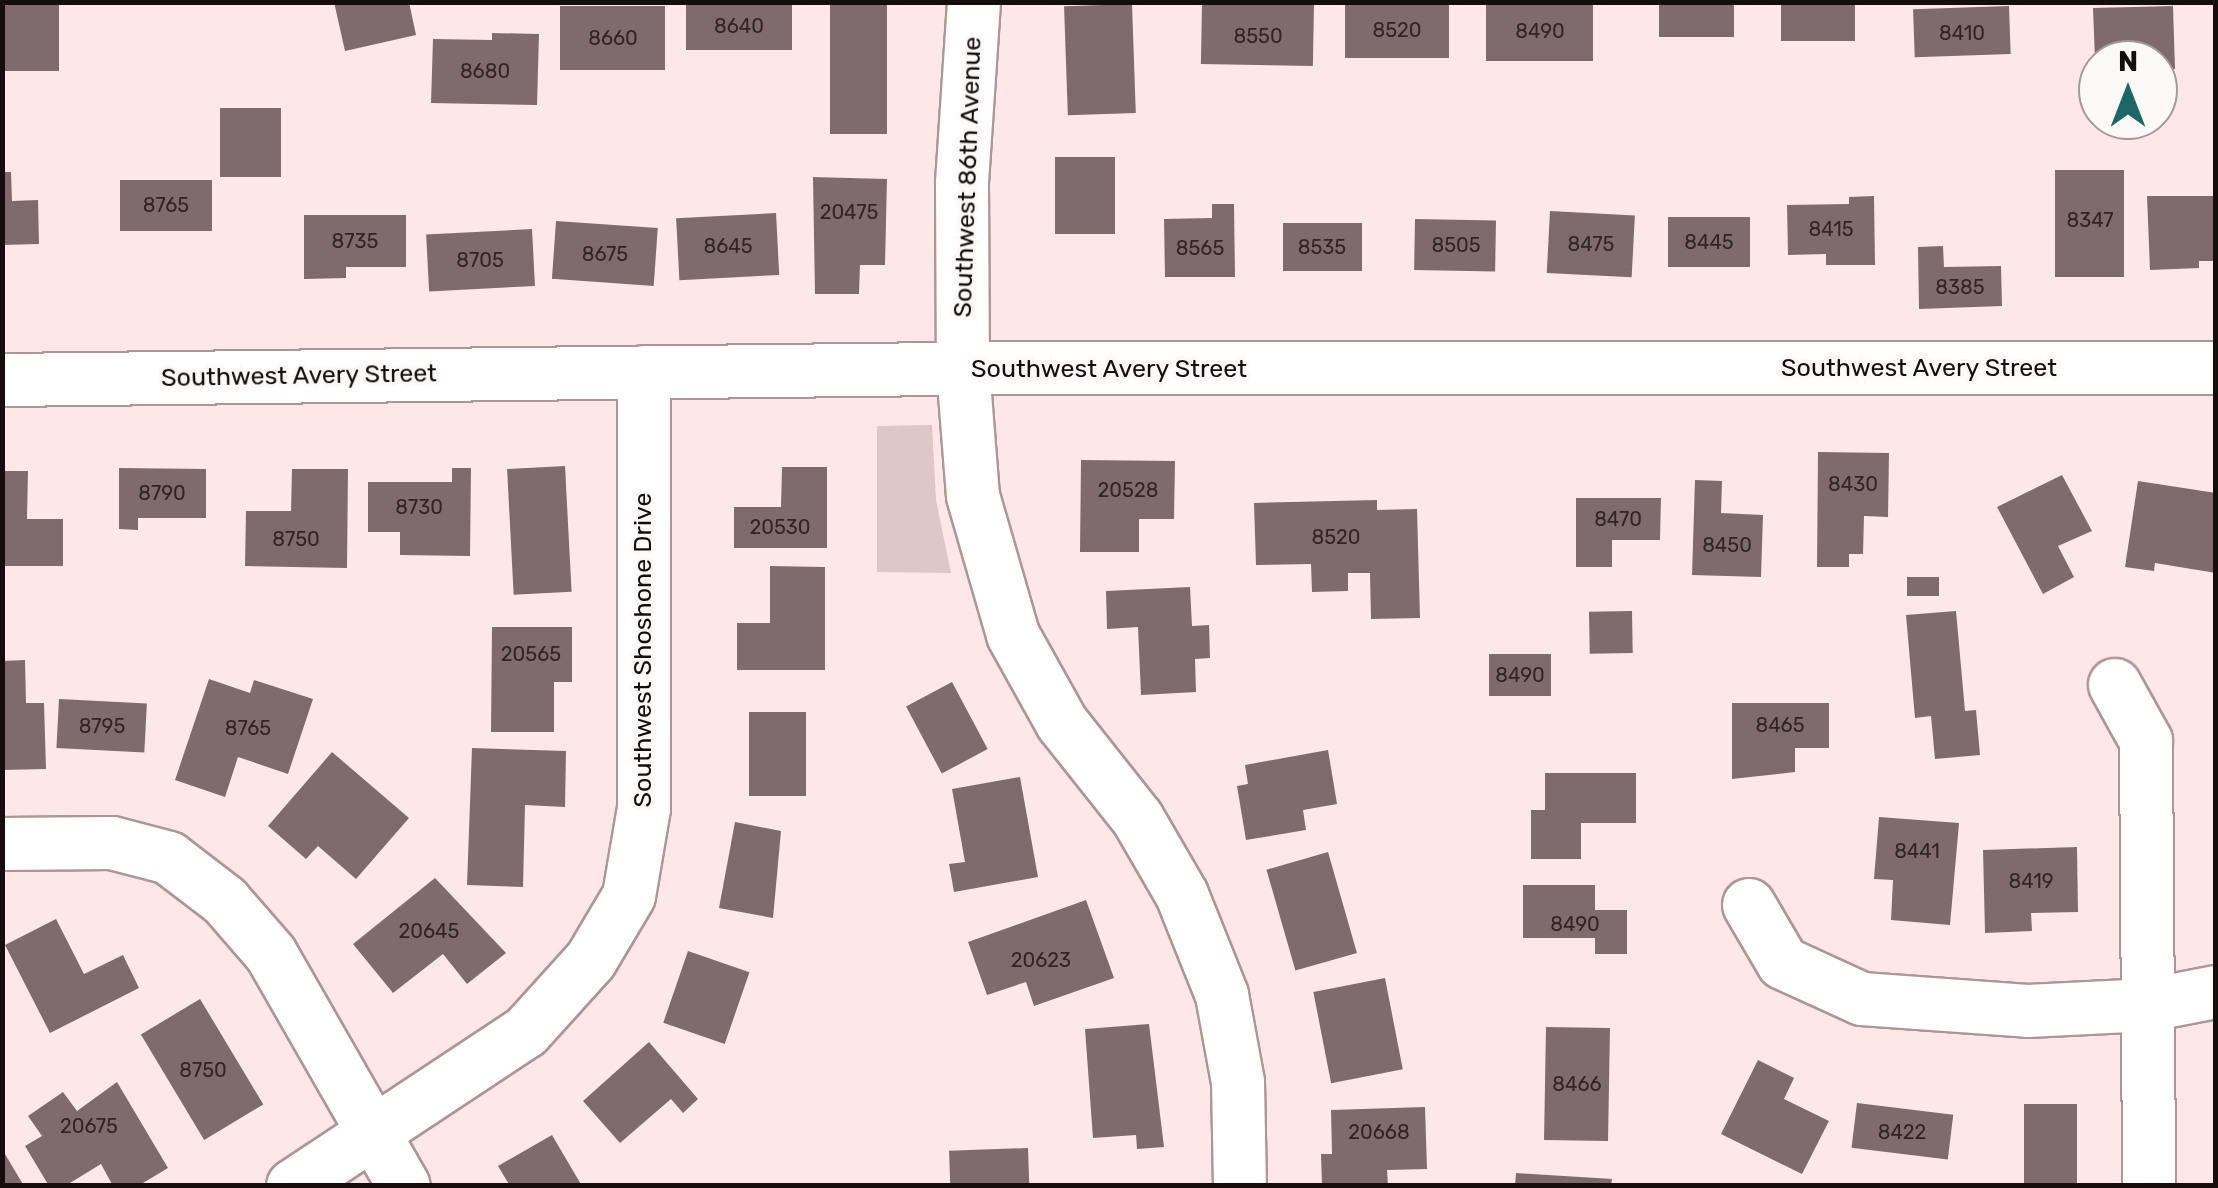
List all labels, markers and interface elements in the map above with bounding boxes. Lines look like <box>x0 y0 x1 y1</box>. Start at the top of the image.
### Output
house number: 8640 <box>714 14 764 38</box>
house number: 8520 <box>1372 18 1422 42</box>
house number: 8490 <box>1515 19 1565 43</box>
house number: 8410 <box>1939 21 1985 45</box>
house number: 8550 <box>1233 24 1283 48</box>
house number: 8660 <box>588 26 638 50</box>
street label: Southwest 86th Avenue <box>948 36 988 318</box>
north arrow <box>2078 40 2178 140</box>
text: N <box>2118 45 2138 78</box>
house number: 8680 <box>460 59 510 83</box>
house number: 8765 <box>143 193 189 217</box>
house number: 20475 <box>820 200 878 224</box>
house number: 8347 <box>2066 208 2114 232</box>
house number: 8415 <box>1808 217 1854 241</box>
house number: 8735 <box>332 229 378 253</box>
house number: 8445 <box>1684 230 1734 254</box>
house number: 8475 <box>1568 232 1614 256</box>
house number: 8505 <box>1431 233 1481 257</box>
house number: 8645 <box>703 234 753 258</box>
house number: 8535 <box>1298 235 1346 259</box>
house number: 8565 <box>1176 236 1224 260</box>
house number: 8675 <box>582 242 628 266</box>
house number: 8705 <box>456 248 504 272</box>
house number: 8385 <box>1935 275 1985 299</box>
street label: Southwest Avery Street <box>1780 353 2058 383</box>
street label: Southwest Avery Street <box>970 354 1248 384</box>
street label: Southwest Avery Street <box>160 359 438 393</box>
house number: 8430 <box>1828 472 1878 496</box>
house number: 20528 <box>1098 478 1158 502</box>
house number: 8790 <box>138 481 186 505</box>
street label: Southwest Shoshone Drive <box>628 493 658 807</box>
house number: 8730 <box>395 495 443 519</box>
house number: 8470 <box>1594 507 1642 531</box>
house number: 20530 <box>749 515 811 539</box>
house number: 8520 <box>1311 525 1361 549</box>
house number: 8750 <box>272 527 320 551</box>
house number: 8450 <box>1702 533 1752 557</box>
house number: 20565 <box>501 642 561 666</box>
house number: 8490 <box>1495 663 1545 687</box>
house number: 8465 <box>1755 713 1805 737</box>
house number: 8795 <box>79 714 125 738</box>
house number: 8765 <box>225 716 271 740</box>
house number: 8441 <box>1894 839 1940 863</box>
house number: 8419 <box>2008 869 2054 893</box>
house number: 8490 <box>1550 912 1600 936</box>
house number: 20645 <box>399 919 459 943</box>
house number: 20623 <box>1011 948 1071 972</box>
house number: 8750 <box>179 1058 227 1082</box>
house number: 8466 <box>1552 1072 1602 1096</box>
house number: 20675 <box>60 1114 118 1138</box>
house number: 20668 <box>1348 1120 1410 1144</box>
house number: 8422 <box>1878 1120 1926 1144</box>

